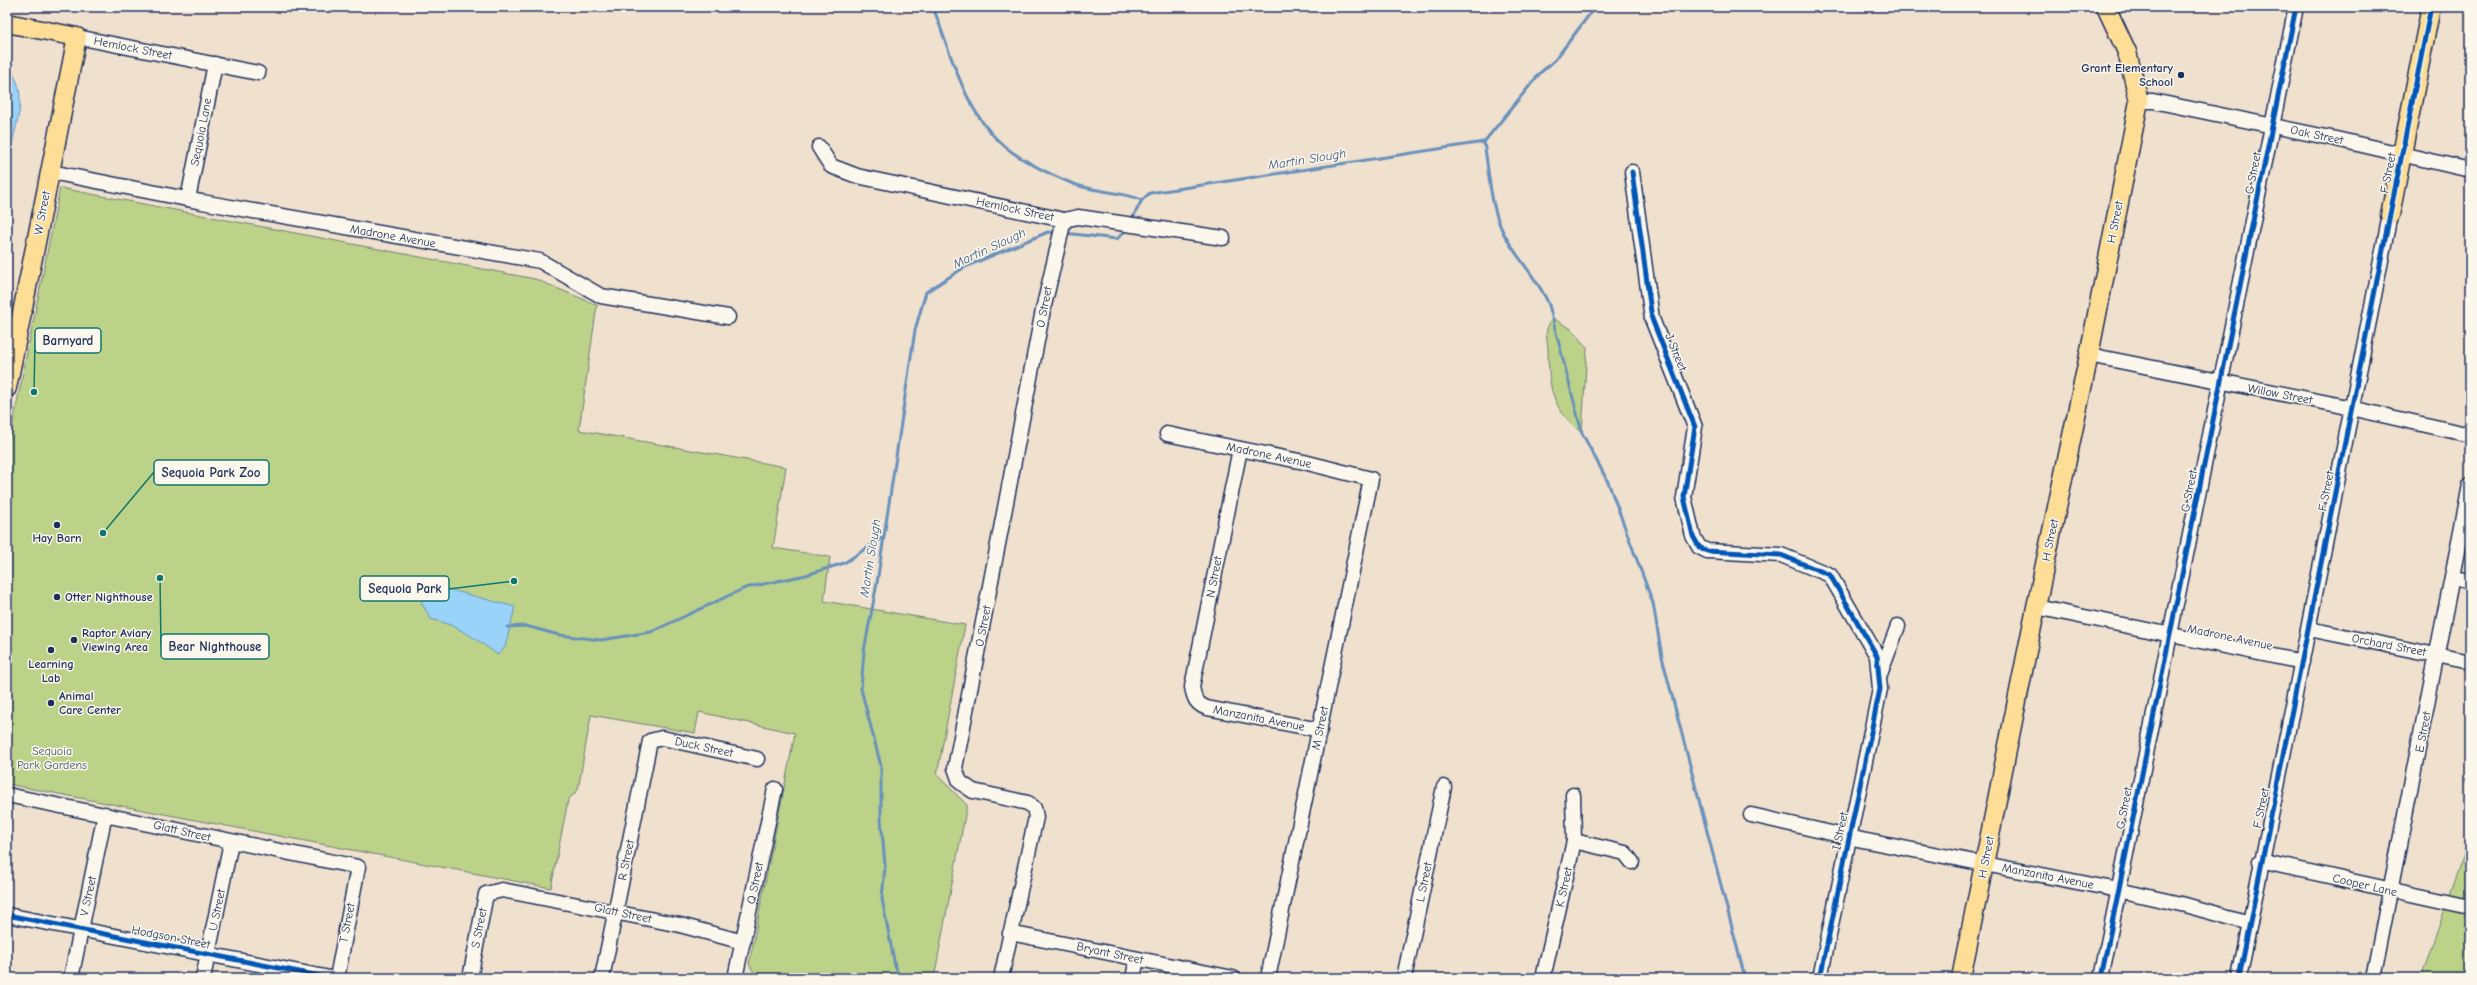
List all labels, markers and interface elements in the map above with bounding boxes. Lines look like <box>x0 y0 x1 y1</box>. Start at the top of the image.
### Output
street label: Hemlock Street <box>93 34 174 63</box>
place label: Grant Elementary School <box>2081 61 2173 89</box>
marker: Grant Elementary School <box>2176 70 2186 80</box>
street label: Sequoia Lane <box>188 97 214 167</box>
street label: Oak Street <box>2289 123 2345 148</box>
water label: Martin Slough <box>1266 145 1347 173</box>
street label: G Street <box>2242 150 2264 195</box>
street label: F Street <box>2377 151 2399 194</box>
street label: W Street <box>31 189 53 236</box>
street label: Hemlock Street <box>975 194 1056 224</box>
street label: H Street <box>2104 199 2126 244</box>
street label: Madrone Avenue <box>349 222 437 250</box>
water label: Martin Slough <box>949 225 1028 272</box>
street label: O Street <box>1033 285 1055 329</box>
callout: Barnyard <box>35 328 101 353</box>
street label: J Street <box>1662 331 1690 373</box>
text: Barnyard <box>43 333 93 348</box>
street label: Willow Street <box>2246 381 2314 407</box>
street label: Madrone Avenue <box>1225 439 1313 471</box>
callout: Sequoia Park Zoo <box>154 460 269 485</box>
text: Sequoia Park Zoo <box>162 465 261 480</box>
street label: G Street <box>2178 468 2200 513</box>
street label: F Street <box>2315 469 2337 512</box>
street label: H Street <box>2039 517 2061 562</box>
water label: Martin Slough <box>856 518 884 599</box>
marker: Hay Barn <box>52 520 62 530</box>
place label: Hay Barn <box>32 531 82 545</box>
street label: N Street <box>1203 555 1225 599</box>
callout: Sequoia Park <box>360 576 449 601</box>
text: Sequoia Park <box>368 581 442 596</box>
place label: Otter Nighthouse <box>65 590 153 604</box>
marker: Otter Nighthouse <box>52 592 62 602</box>
street label: O Street <box>972 604 994 648</box>
street label: Madrone Avenue <box>2186 621 2274 653</box>
place label: Raptor Aviary Viewing Area <box>82 626 152 654</box>
street label: Orchard Street <box>2351 631 2428 659</box>
callout: Bear Nighthouse <box>161 634 269 659</box>
marker: Raptor Aviary Viewing Area <box>69 635 79 645</box>
text: Bear Nighthouse <box>169 639 262 654</box>
marker: Learning Lab <box>46 645 56 655</box>
place label: Learning Lab <box>28 657 74 685</box>
place label: Animal Care Center <box>59 689 121 717</box>
marker: Animal Care Center <box>46 698 56 708</box>
street label: Manzanita Avenue <box>1212 702 1306 734</box>
street label: M Street <box>1309 704 1332 751</box>
street label: E Street <box>2412 710 2434 754</box>
street label: Duck Street <box>674 734 735 760</box>
park label: Sequoia Park Gardens <box>17 744 87 772</box>
street label: G Street <box>2113 785 2135 830</box>
street label: F Street <box>2250 786 2272 829</box>
street label: I Street <box>1829 810 1851 851</box>
street label: Glatt Street <box>152 818 213 845</box>
street label: H Street <box>1975 834 1997 879</box>
street label: R Street <box>615 838 637 882</box>
street label: Q Street <box>744 860 766 905</box>
street label: L Street <box>1413 860 1435 903</box>
street label: Manzanita Avenue <box>2001 860 2095 892</box>
street label: K Street <box>1553 865 1576 908</box>
street label: Cooper Lane <box>2331 871 2399 899</box>
street label: V Street <box>77 874 99 917</box>
street label: U Street <box>206 887 228 932</box>
street label: Glatt Street <box>593 900 654 926</box>
street label: T Street <box>336 901 358 944</box>
street label: S Street <box>468 906 490 949</box>
street label: Hodgson Street <box>131 923 212 952</box>
street label: Bryant Street <box>1075 939 1145 967</box>

